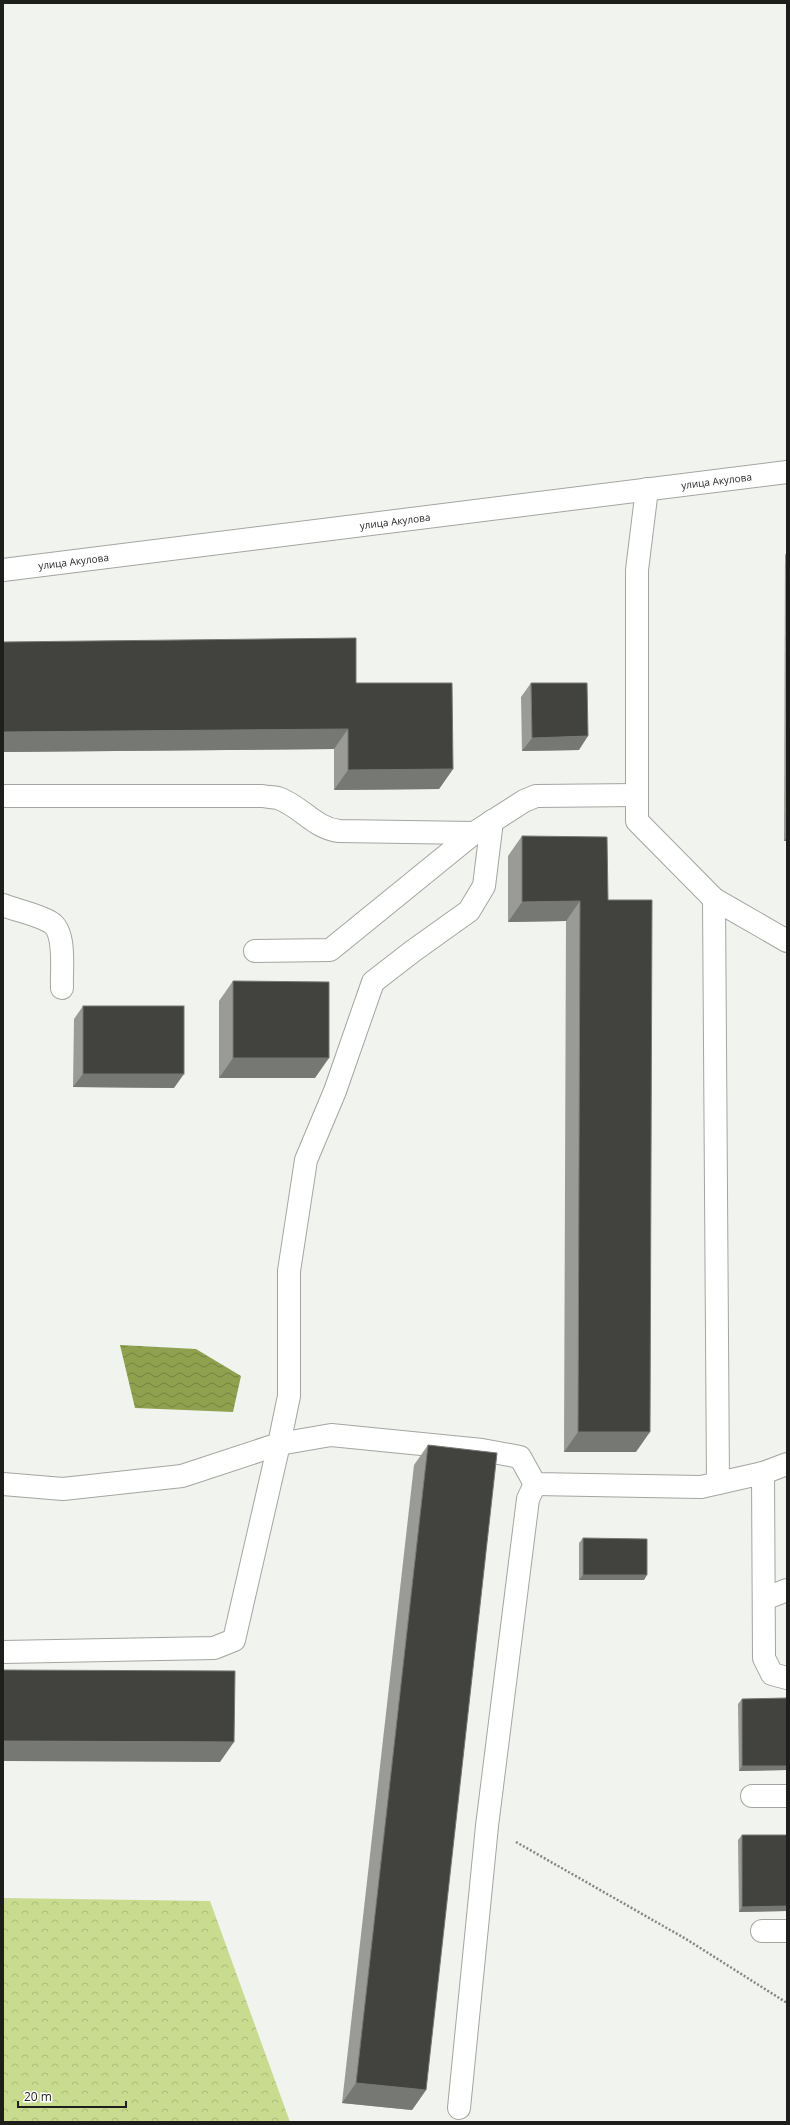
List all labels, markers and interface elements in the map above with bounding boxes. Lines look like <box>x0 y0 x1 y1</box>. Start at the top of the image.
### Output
street label: улица Акулова <box>680 469 753 492</box>
street label: улица Акулова <box>359 510 431 532</box>
street label: улица Акулова <box>37 550 110 573</box>
scale bar <box>18 2083 126 2109</box>
text: 20 m <box>24 2088 52 2105</box>

